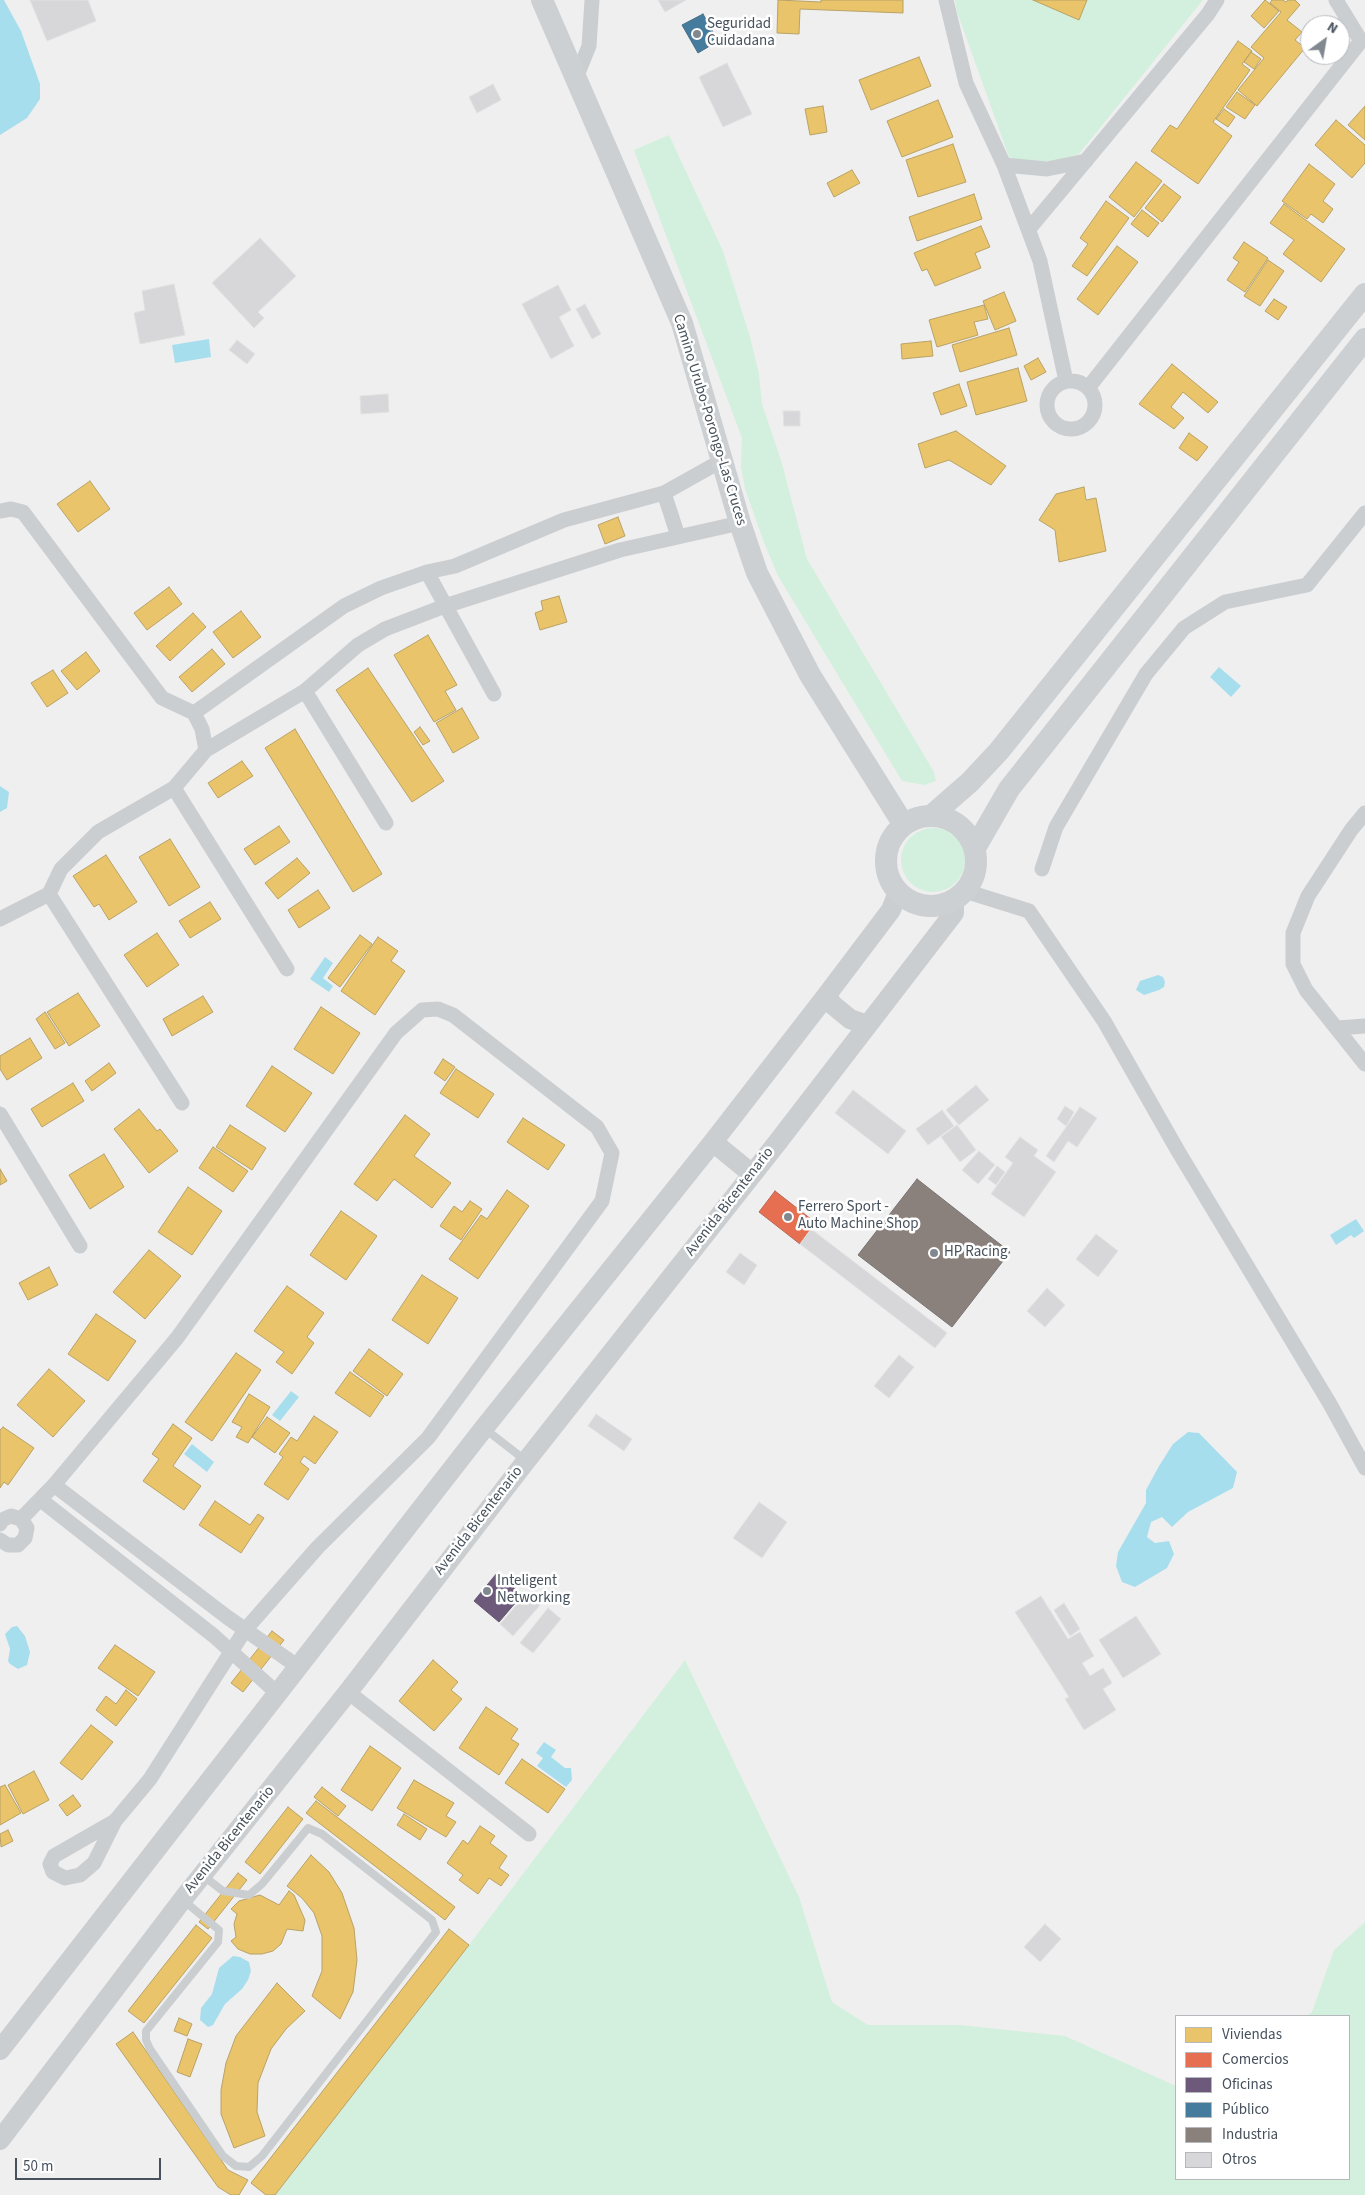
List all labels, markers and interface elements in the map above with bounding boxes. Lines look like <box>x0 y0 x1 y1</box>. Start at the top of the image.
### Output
north arrow <box>1300 15 1350 65</box>
place label: Seguridad Cuidadana <box>707 16 775 51</box>
text: N <box>1323 17 1342 39</box>
marker: Seguridad Cuidadana <box>691 28 703 40</box>
street label: Camino Urubo-Porongo-Las Cruces <box>668 312 750 528</box>
street label: Avenida Bicentenario <box>682 1144 778 1260</box>
place label: Ferrero Sport - Auto Machine Shop <box>798 1199 919 1234</box>
marker: Ferrero Sport - Auto Machine Shop <box>782 1211 794 1223</box>
place label: HP Racing <box>944 1244 1008 1262</box>
marker: HP Racing <box>928 1247 940 1259</box>
street label: Avenida Bicentenario <box>431 1463 527 1579</box>
place label: Inteligent Networking <box>497 1573 570 1608</box>
marker: Inteligent Networking <box>481 1585 493 1597</box>
street label: Avenida Bicentenario <box>181 1783 279 1897</box>
legend <box>1175 2015 1350 2180</box>
text: Viviendas <box>1222 2024 1282 2045</box>
text: Comercios <box>1222 2049 1289 2070</box>
text: Oficinas <box>1222 2074 1273 2095</box>
text: Público <box>1222 2099 1269 2120</box>
text: Industria <box>1222 2124 1278 2145</box>
scale bar <box>18 2148 164 2180</box>
text: Otros <box>1222 2149 1256 2170</box>
text: 50 m <box>23 2156 53 2177</box>

